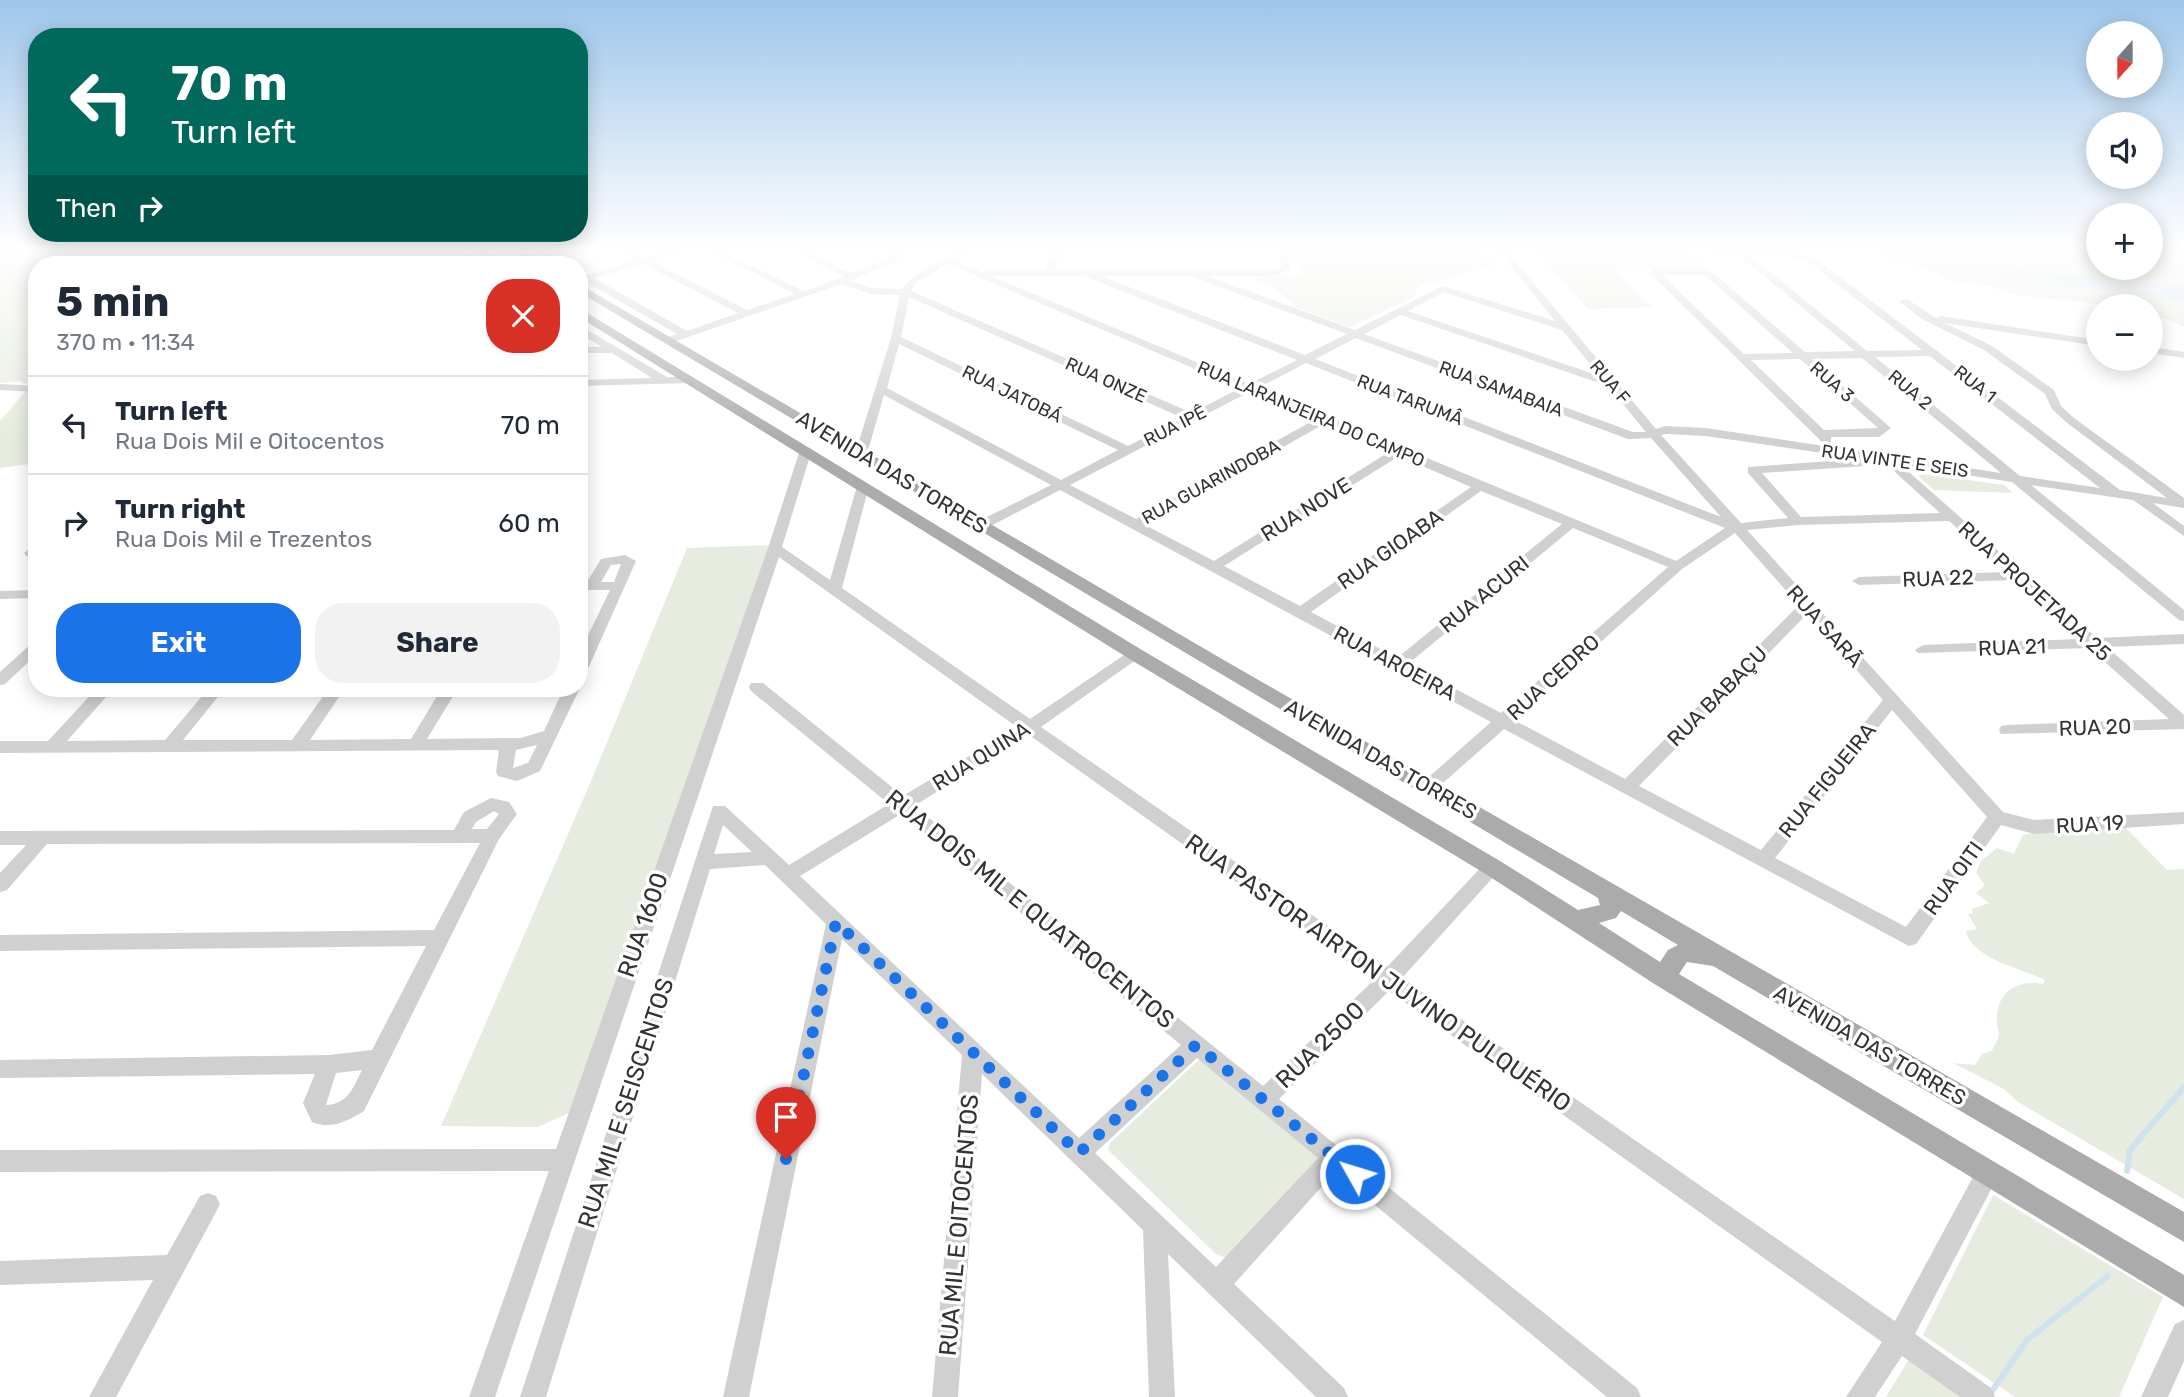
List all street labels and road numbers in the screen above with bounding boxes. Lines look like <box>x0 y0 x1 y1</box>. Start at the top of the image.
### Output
street label: RUA ONZE <box>1062 352 1150 408</box>
street label: RUA LARANJEIRA DO CAMPO <box>1194 356 1428 472</box>
street label: RUA SAMABAIA <box>1436 356 1566 422</box>
street label: RUA F <box>1585 356 1635 408</box>
street label: RUA 3 <box>1806 357 1858 407</box>
street label: RUA JATOBÁ <box>958 360 1066 428</box>
street label: RUA 1 <box>1949 361 2001 407</box>
street label: RUA 2 <box>1883 365 1937 415</box>
street label: RUA TARUMÂ <box>1354 370 1466 430</box>
street label: RUA IPÊ <box>1140 401 1210 451</box>
street label: AVENIDA DAS TORRES <box>792 405 992 539</box>
street label: RUA GUARINDOBA <box>1138 435 1284 529</box>
street label: RUA VINTE E SEIS <box>1820 440 1970 482</box>
street label: RUA NOVE <box>1256 471 1356 547</box>
street label: RUA GIOABA <box>1333 504 1447 594</box>
street label: RUA PROJETADA 25 <box>1954 516 2116 666</box>
street label: RUA ACURI <box>1434 550 1534 638</box>
street label: RUA 22 <box>1902 564 1974 592</box>
street label: RUA SARÃ <box>1782 580 1868 672</box>
street label: RUA AROEIRA <box>1330 620 1460 706</box>
street label: RUA CEDRO <box>1502 629 1604 725</box>
street label: RUA 21 <box>1977 633 2047 661</box>
street label: RUA BABAÇU <box>1662 641 1772 751</box>
street label: AVENIDA DAS TORRES <box>1280 694 1482 824</box>
street label: RUA 20 <box>2058 713 2132 741</box>
street label: RUA QUINA <box>928 716 1034 796</box>
street label: RUA FIGUEIRA <box>1773 718 1881 842</box>
street label: RUA DOIS MIL E QUATROCENTOS <box>880 784 1180 1034</box>
street label: RUA 19 <box>2055 810 2125 838</box>
street label: RUA PASTOR AIRTON JUVINO PULQUÉRIO <box>1180 828 1576 1118</box>
street label: RUA OITI <box>1918 836 1988 920</box>
street label: RUA 1600 <box>612 869 674 981</box>
street label: RUA MIL E SEISCENTOS <box>572 974 680 1232</box>
street label: AVENIDA DAS TORRES <box>1769 980 1971 1110</box>
street label: RUA 2500 <box>1270 996 1370 1094</box>
street label: RUA MIL E OITOCENTOS <box>934 1093 984 1357</box>

